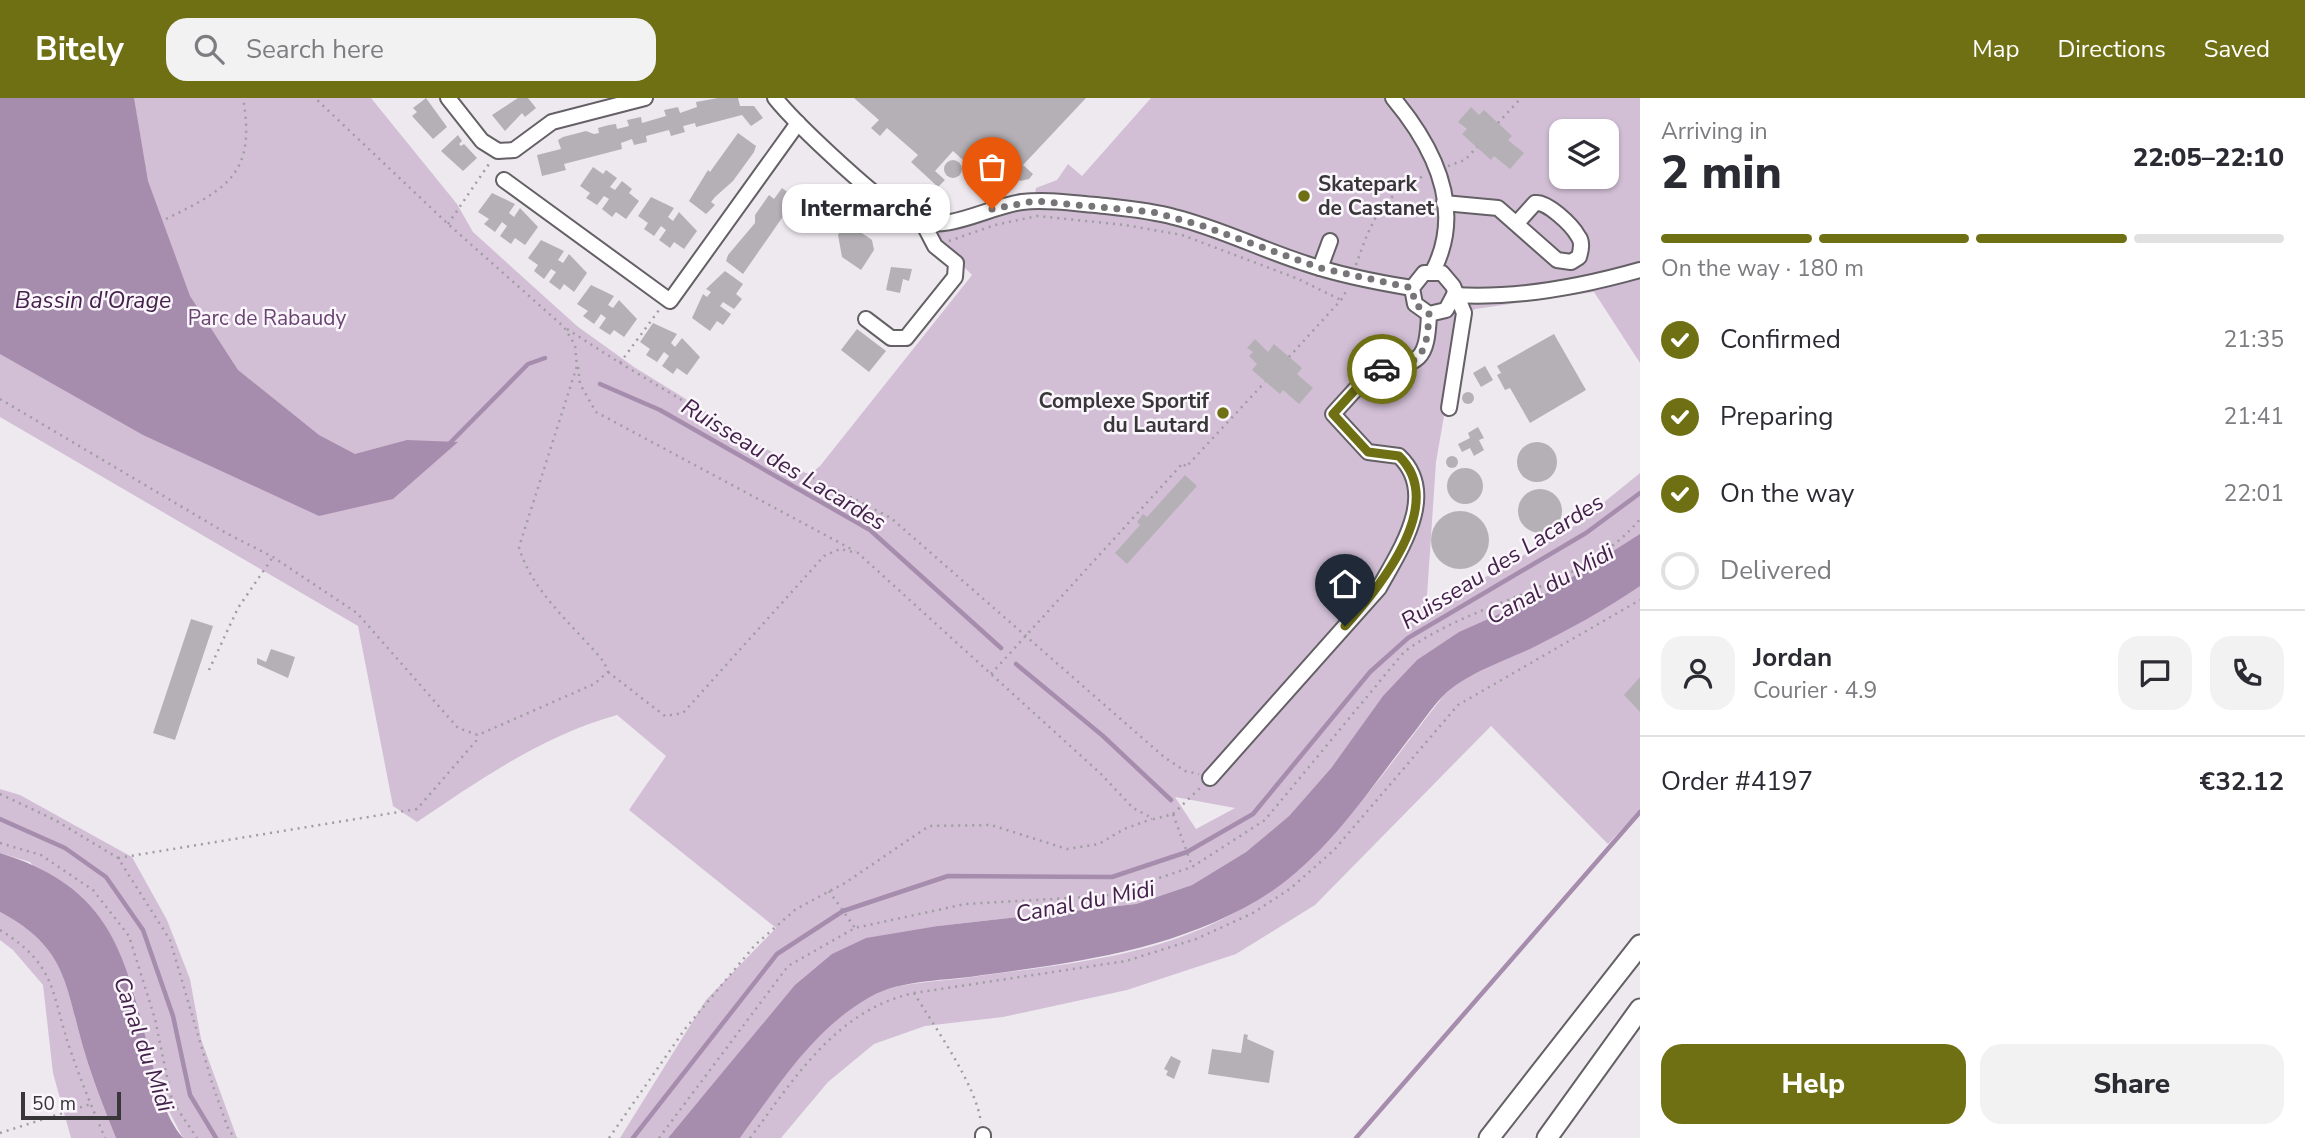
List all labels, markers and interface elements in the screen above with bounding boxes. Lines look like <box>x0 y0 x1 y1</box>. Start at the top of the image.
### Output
search box <box>166 18 656 81</box>
text: Bitely <box>35 27 124 72</box>
icon: search <box>190 30 228 68</box>
text: Search here <box>246 32 384 67</box>
text: Map <box>1972 33 2019 65</box>
text: Directions <box>2057 33 2166 65</box>
text: Saved <box>2204 33 2270 65</box>
text: Arriving in <box>1661 116 1768 147</box>
map controls <box>1549 119 1619 189</box>
button: layers <box>1549 119 1619 189</box>
pin <box>962 137 1022 209</box>
text: 22:05–22:10 <box>2133 140 2284 175</box>
text: 2 min <box>1661 141 1782 204</box>
icon: bag <box>973 148 1011 186</box>
place label: Skatepark de Castanet <box>1318 170 1435 222</box>
callout: Intermarché <box>782 184 950 234</box>
marker: Skatepark de Castanet <box>1296 188 1312 204</box>
text: Intermarché <box>800 193 932 224</box>
text: On the way · 180 m <box>1661 253 1864 284</box>
water label: Bassin d'Orage <box>15 285 171 316</box>
park label: Parc de Rabaudy <box>188 304 346 332</box>
icon: check <box>1661 321 1699 359</box>
text: Confirmed <box>1720 322 1841 357</box>
text: 21:35 <box>2224 324 2284 355</box>
courier <box>1347 334 1417 404</box>
icon: car <box>1363 350 1401 388</box>
place label: Complexe Sportif du Lautard <box>1038 387 1209 439</box>
water label: Ruisseau des Lacardes <box>676 391 892 538</box>
icon: check <box>1661 398 1699 436</box>
text: Preparing <box>1720 399 1833 434</box>
text: 21:41 <box>2224 401 2284 432</box>
marker: Complexe Sportif du Lautard <box>1215 405 1231 421</box>
icon: check <box>1661 475 1699 513</box>
text: On the way <box>1720 476 1854 511</box>
text: 22:01 <box>2224 478 2284 509</box>
water label: Ruisseau des Lacardes <box>1395 486 1610 637</box>
water label: Canal du Midi <box>1481 536 1620 632</box>
text: Delivered <box>1720 553 1832 588</box>
pin <box>1315 554 1375 626</box>
icon: home <box>1326 565 1364 603</box>
button: person <box>1661 636 1735 710</box>
button: chat <box>2118 636 2192 710</box>
button: phone <box>2210 636 2284 710</box>
text: Jordan <box>1753 640 1832 675</box>
text: Courier · 4.9 <box>1753 675 1877 706</box>
text: Order #4197 <box>1661 764 1813 799</box>
text: €32.12 <box>2200 764 2284 799</box>
water label: Canal du Midi <box>1013 873 1158 930</box>
water label: Canal du Midi <box>106 972 181 1117</box>
button: Help <box>1661 1044 1966 1124</box>
button: Share <box>1980 1044 2284 1124</box>
scale bar <box>21 1089 121 1121</box>
text: 50 m <box>32 1091 76 1117</box>

